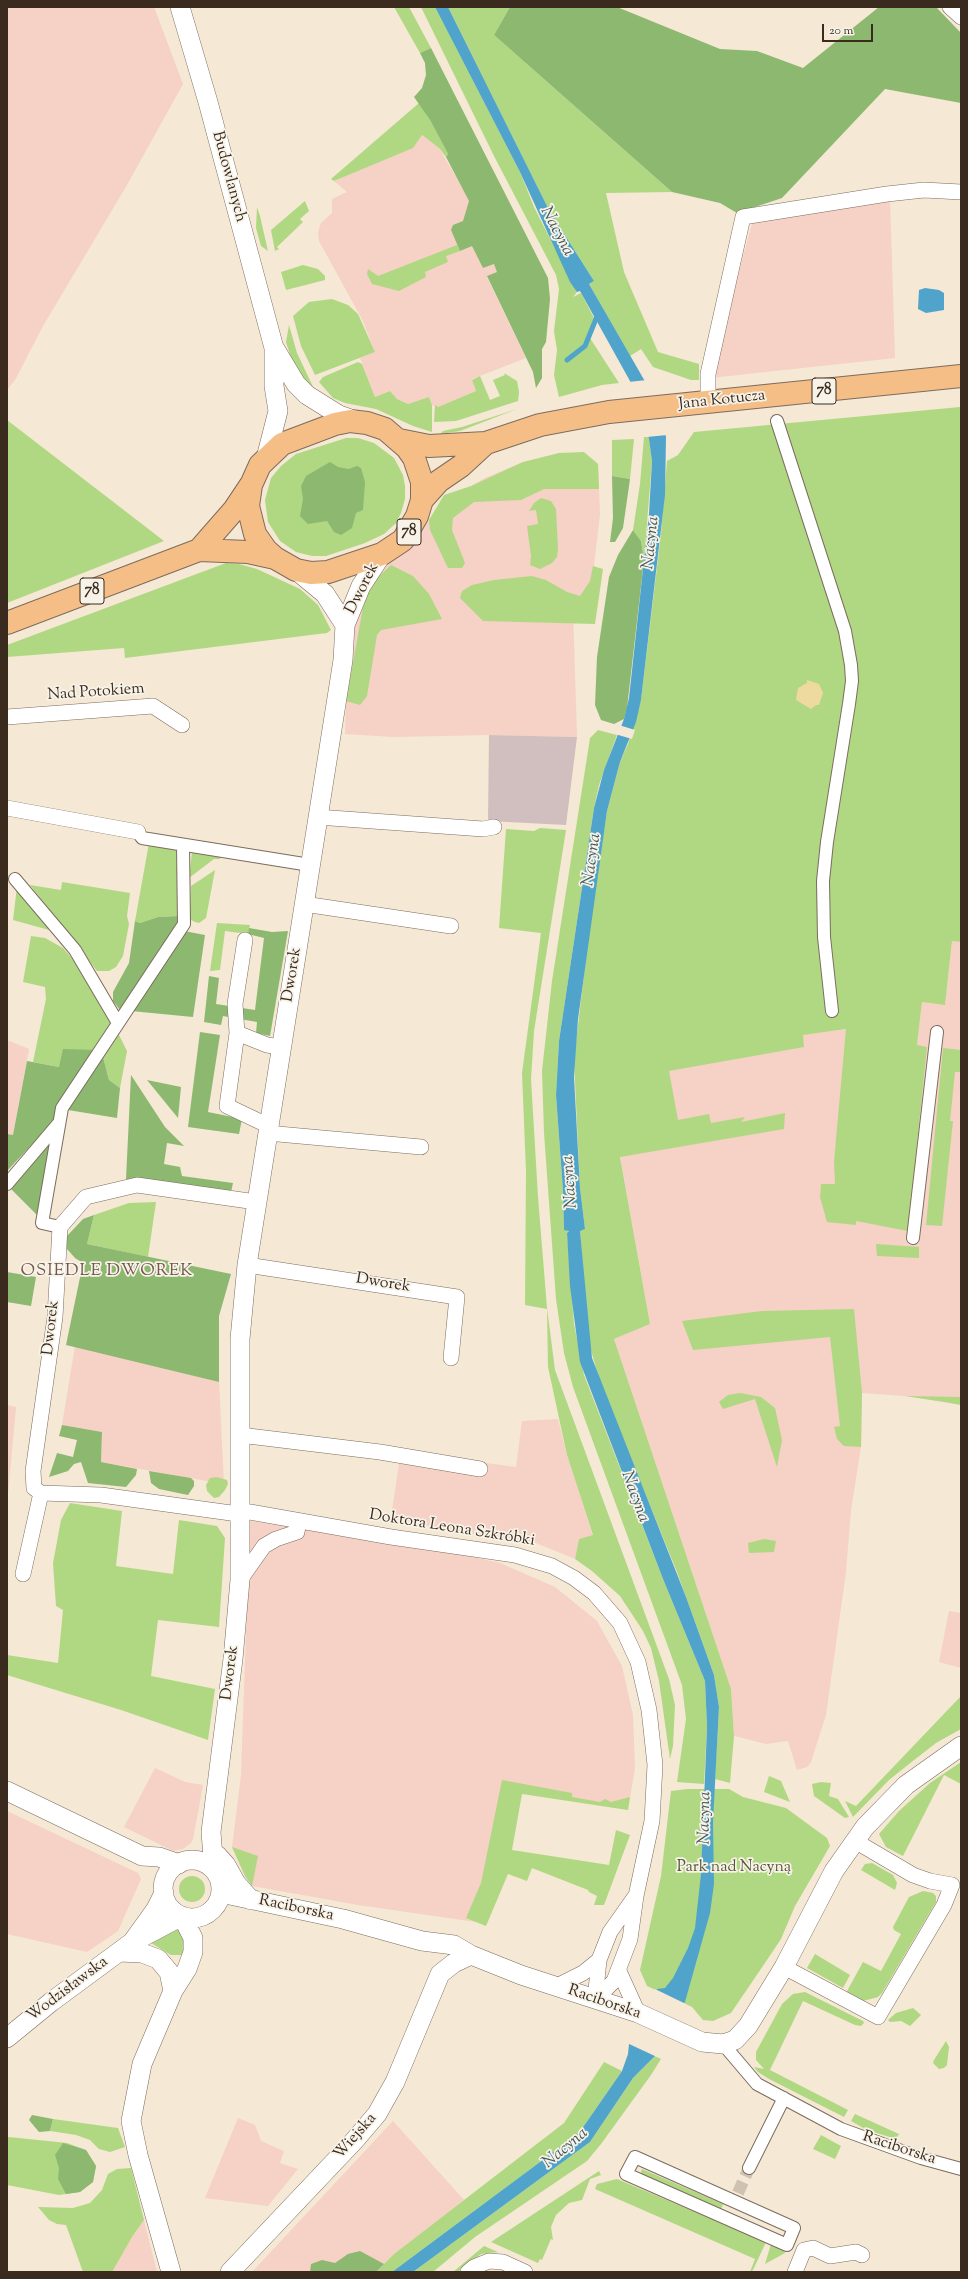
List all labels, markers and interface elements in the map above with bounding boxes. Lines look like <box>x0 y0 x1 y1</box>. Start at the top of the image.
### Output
scale bar <box>824 16 875 42</box>
text: 20 m <box>829 22 853 40</box>
street label: Budowlanych <box>207 129 249 225</box>
water label: Nacyna <box>534 204 578 260</box>
road number: 78 <box>812 378 836 404</box>
street label: Jana Kotucza <box>678 387 766 415</box>
water label: Nacyna <box>639 515 665 571</box>
road number: 78 <box>397 519 421 545</box>
street label: Dworek <box>342 560 384 618</box>
road number: 78 <box>80 578 104 604</box>
street label: Nad Potokiem <box>47 680 145 706</box>
water label: Nacyna <box>579 832 607 888</box>
street label: Dworek <box>279 946 307 1004</box>
water label: Nacyna <box>559 1155 583 1209</box>
district label: OSIEDLE DWOREK <box>21 1262 193 1282</box>
street label: Dworek <box>354 1270 412 1298</box>
street label: Dworek <box>40 1300 64 1356</box>
water label: Nacyna <box>615 1468 653 1526</box>
street label: Doktora Leona Szkróbki <box>368 1506 536 1552</box>
street label: Dworek <box>218 1645 244 1701</box>
water label: Nacyna <box>695 1791 717 1845</box>
park label: Park nad Nacyną <box>677 1858 791 1878</box>
street label: Raciborska <box>257 1892 335 1926</box>
street label: Wodzisławska <box>24 1953 112 2027</box>
street label: Raciborska <box>565 1982 643 2024</box>
street label: Wiejska <box>331 2110 381 2164</box>
water label: Nacyna <box>539 2124 593 2174</box>
street label: Raciborska <box>860 2128 938 2170</box>

